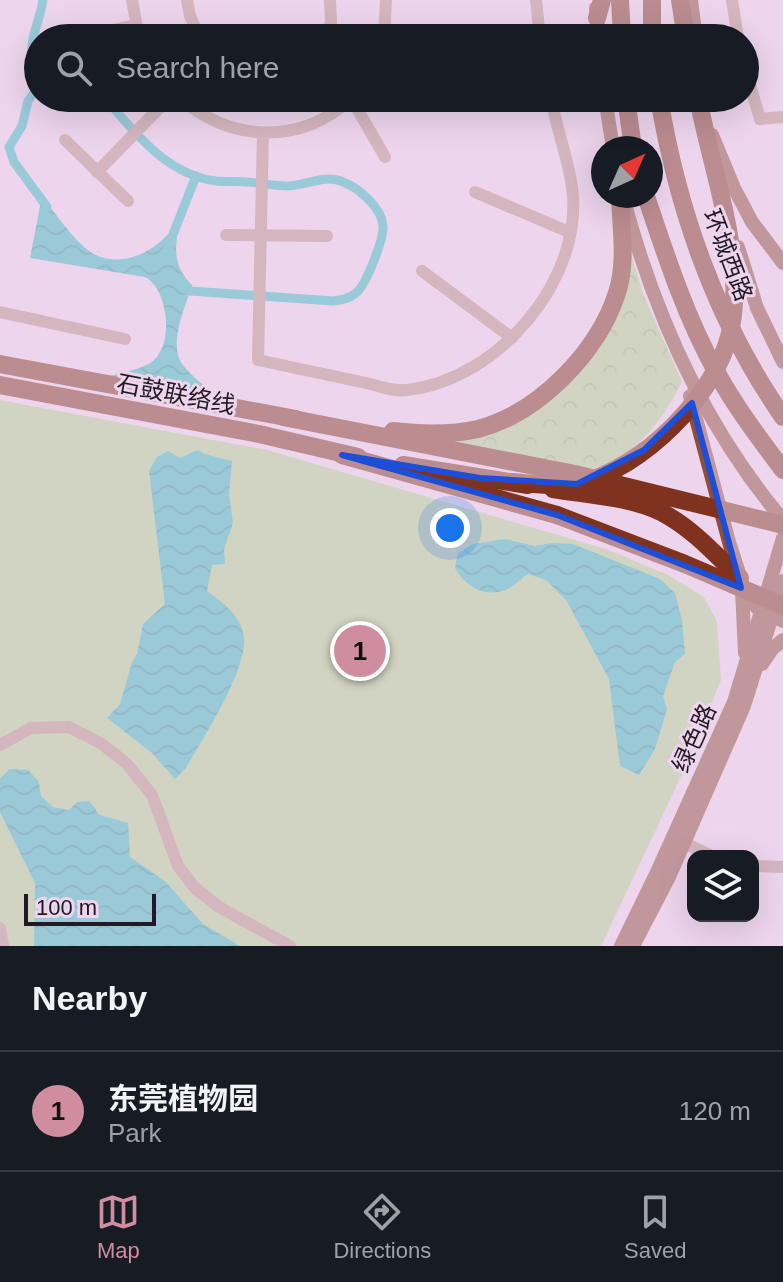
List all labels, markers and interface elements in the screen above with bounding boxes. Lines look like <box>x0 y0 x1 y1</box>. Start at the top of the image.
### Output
search box <box>24 24 759 112</box>
icon: search <box>52 46 96 90</box>
text: Search here <box>116 51 279 84</box>
north arrow <box>591 136 663 208</box>
street label: 环城西路 <box>698 205 758 305</box>
street label: 石鼓联络线 <box>115 369 237 419</box>
your location <box>430 508 470 548</box>
pin: 1 <box>334 621 386 681</box>
street label: 绿色路 <box>667 700 721 776</box>
map controls <box>687 850 759 922</box>
button: layers <box>687 850 759 922</box>
scale bar <box>24 890 156 926</box>
text: 100 m <box>36 895 97 920</box>
text: Nearby <box>32 979 147 1017</box>
text: 东莞植物园 <box>108 1082 258 1115</box>
text: 1 <box>51 1096 65 1126</box>
text: 120 m <box>679 1096 751 1126</box>
text: Park <box>108 1118 161 1148</box>
tab: Map <box>96 1190 140 1264</box>
tab: Directions <box>333 1190 431 1264</box>
tab: Saved <box>624 1190 687 1264</box>

